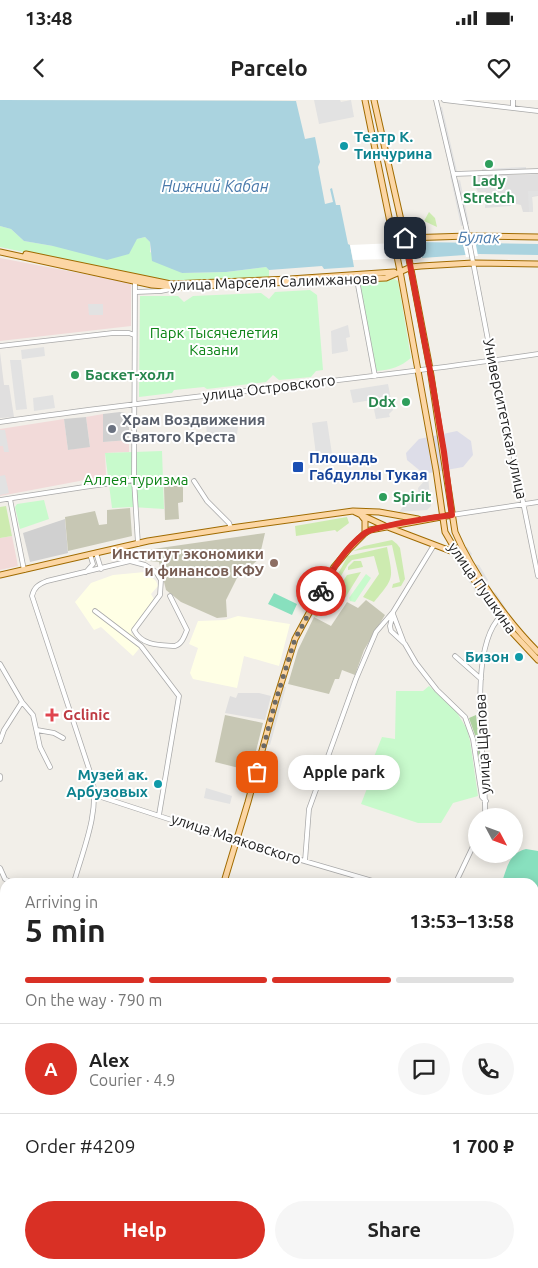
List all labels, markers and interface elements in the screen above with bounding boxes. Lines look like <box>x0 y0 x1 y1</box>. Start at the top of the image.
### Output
text: 13:48 <box>25 7 73 29</box>
icon: back <box>25 54 53 82</box>
icon: heart <box>485 54 513 82</box>
text: Parcelo <box>230 55 308 80</box>
place label: Театр К. Тинчурина <box>354 128 432 162</box>
marker: Театр К. Тинчурина <box>338 140 350 152</box>
marker: Lady Stretch <box>483 158 495 170</box>
place label: Lady Stretch <box>463 172 515 206</box>
water label: Нижний Кабан <box>162 177 269 195</box>
pin <box>384 217 426 259</box>
icon: home <box>391 224 419 252</box>
water label: Булак <box>458 228 501 246</box>
street label: улица Марселя Салимжанова <box>170 269 378 294</box>
park label: Парк Тысячелетия Казани <box>150 324 278 358</box>
street label: Университетская улица <box>480 337 531 501</box>
place label: Баскет-холл <box>85 366 175 383</box>
marker: Баскет-холл <box>69 369 81 381</box>
street label: улица Островского <box>202 371 336 404</box>
place label: Ddx <box>368 393 396 410</box>
marker: Ddx <box>400 396 412 408</box>
place label: Храм Воздвижения Святого Креста <box>122 411 265 445</box>
marker: Храм Воздвижения Святого Креста <box>106 423 118 435</box>
place label: Площадь Габдуллы Тукая <box>309 449 428 483</box>
marker: Площадь Габдуллы Тукая <box>291 460 305 474</box>
park label: Аллея туризма <box>83 471 189 488</box>
place label: Spirit <box>393 488 432 505</box>
marker: Spirit <box>377 491 389 503</box>
street label: улица Пушкина <box>445 539 520 637</box>
place label: Институт экономики и финансов КФУ <box>112 545 265 579</box>
marker: Институт экономики и финансов КФУ <box>268 557 280 569</box>
courier <box>296 566 346 616</box>
icon: bike <box>307 577 335 605</box>
place label: Бизон <box>465 648 509 665</box>
marker: Бизон <box>513 651 525 663</box>
street label: улица Щапова <box>471 693 494 795</box>
place label: Gclinic <box>63 706 110 723</box>
marker: Gclinic <box>45 708 59 722</box>
pin <box>236 751 278 793</box>
callout: Apple park <box>287 754 400 790</box>
icon: bag <box>243 758 271 786</box>
text: Apple park <box>303 763 385 781</box>
place label: Музей ак. Арбузовых <box>66 766 148 800</box>
marker: Музей ак. Арбузовых <box>152 778 164 790</box>
north arrow <box>468 808 522 862</box>
map controls <box>468 808 523 863</box>
street label: улица Маяковского <box>169 809 303 868</box>
text: Arriving in <box>25 893 98 911</box>
text: 13:53–13:58 <box>409 910 514 932</box>
text: 5 min <box>25 912 106 948</box>
text: On the way · 790 m <box>25 991 162 1009</box>
button: chat <box>398 1043 450 1095</box>
button: phone <box>462 1043 514 1095</box>
text: Alex <box>89 1049 129 1071</box>
text: A <box>44 1058 58 1080</box>
text: Courier · 4.9 <box>89 1071 175 1089</box>
text: Order #4209 <box>25 1135 135 1157</box>
text: 1 700 ₽ <box>451 1135 514 1157</box>
button: Help <box>25 1201 265 1259</box>
button: Share <box>275 1201 514 1259</box>

